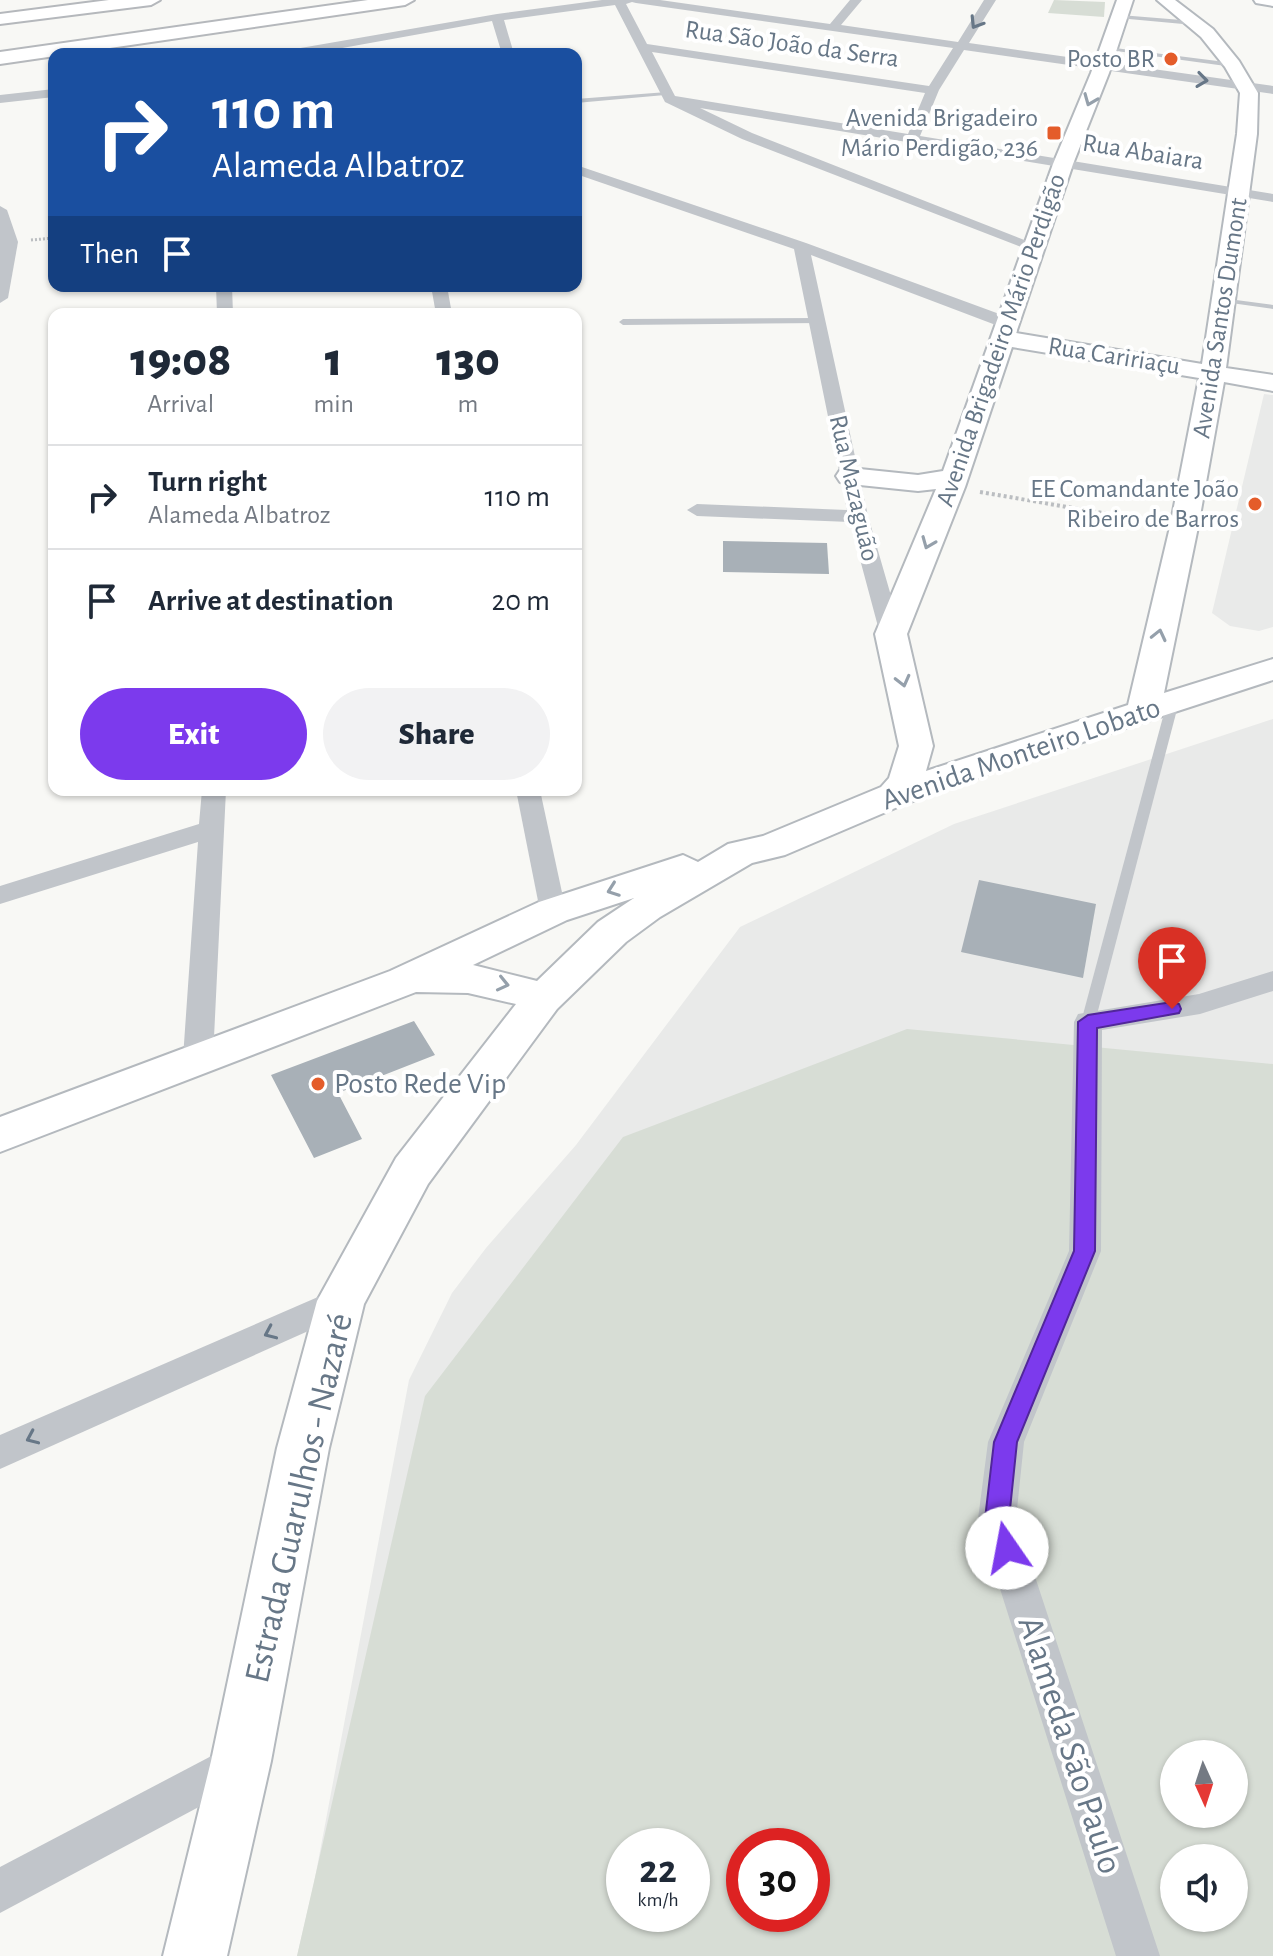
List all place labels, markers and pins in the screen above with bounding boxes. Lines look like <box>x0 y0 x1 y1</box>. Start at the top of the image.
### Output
place label: Posto BR <box>1067 46 1155 72</box>
marker: Posto BR <box>1162 50 1180 68</box>
place label: Avenida Brigadeiro Mário Perdigão, 236 <box>841 105 1038 161</box>
marker: Avenida Brigadeiro Mário Perdigão, 236 <box>1045 124 1063 142</box>
place label: EE Comandante João Ribeiro de Barros <box>1030 476 1239 532</box>
marker: EE Comandante João Ribeiro de Barros <box>1246 495 1264 513</box>
pin <box>1138 927 1206 1009</box>
place label: Posto Rede Vip <box>334 1069 506 1099</box>
marker: Posto Rede Vip <box>309 1075 327 1093</box>

